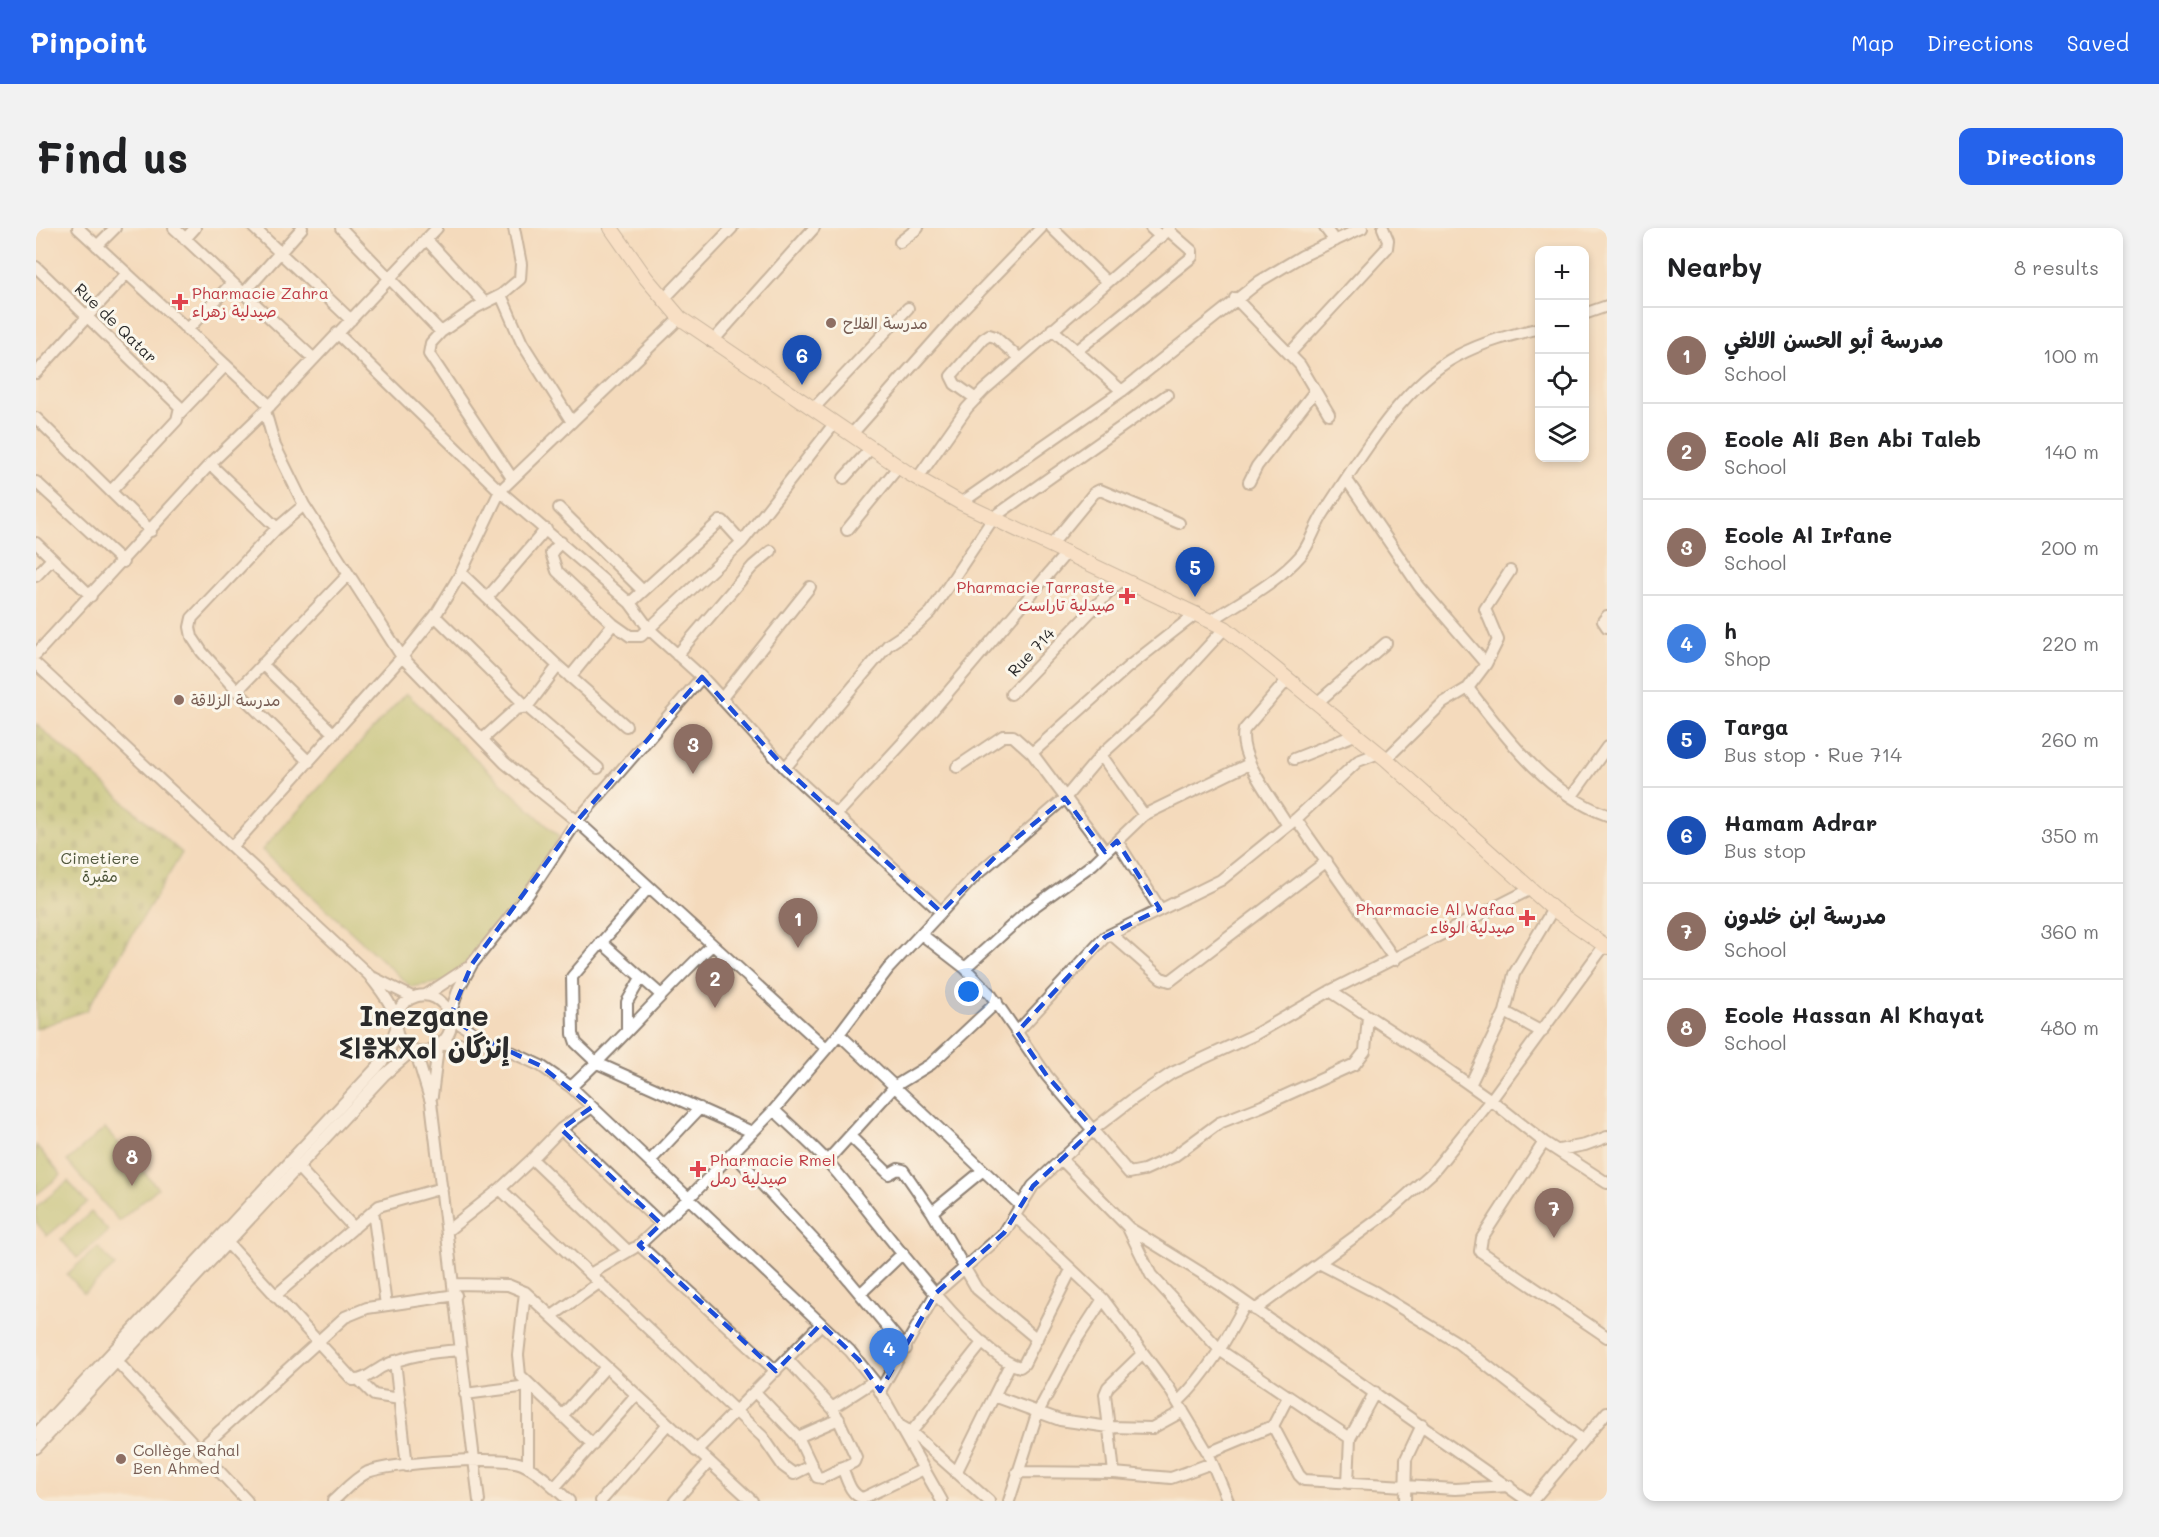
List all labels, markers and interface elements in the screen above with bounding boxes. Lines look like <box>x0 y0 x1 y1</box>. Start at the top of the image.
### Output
text: Pinpoint <box>30 24 147 60</box>
text: Map <box>1851 29 1894 56</box>
text: Directions <box>1927 29 2034 56</box>
text: Saved <box>2067 29 2129 56</box>
button: Directions <box>1959 128 2123 185</box>
text: Find us <box>36 129 188 184</box>
map controls <box>1535 246 1589 462</box>
button: + <box>1535 246 1589 300</box>
text: Nearby <box>1667 250 1762 284</box>
text: 8 results <box>2014 254 2099 280</box>
street label: Rue de Qatar <box>71 278 162 367</box>
place label: Pharmacie Zahra صيدلية زهراء <box>192 282 329 321</box>
marker: Pharmacie Zahra صيدلية زهراء <box>173 295 187 309</box>
button: − <box>1535 300 1589 354</box>
place label: مدرسة الفلاح <box>843 312 928 334</box>
marker: مدرسة الفلاح <box>824 316 838 330</box>
text: مدرسة أبو الحسن الالغي <box>1724 325 1943 354</box>
pin: 6 <box>782 336 822 385</box>
text: 1 <box>1682 342 1691 368</box>
text: 100 m <box>2043 342 2099 368</box>
button: locate <box>1535 354 1589 408</box>
text: School <box>1724 360 1787 386</box>
button: layers <box>1535 408 1589 462</box>
text: Ecole Ali Ben Abi Taleb <box>1724 424 1981 453</box>
text: 2 <box>1681 438 1692 464</box>
text: 140 m <box>2044 438 2099 464</box>
text: School <box>1724 453 1787 479</box>
text: Ecole Al Irfane <box>1724 520 1892 549</box>
text: 3 <box>1681 534 1693 560</box>
text: 200 m <box>2041 534 2099 560</box>
pin: 5 <box>1176 548 1214 597</box>
text: School <box>1724 549 1787 575</box>
place label: Pharmacie Tarraste صيدلية تاراست <box>957 576 1115 615</box>
marker: Pharmacie Tarraste صيدلية تاراست <box>1120 589 1134 603</box>
text: h <box>1724 616 1737 645</box>
street label: Rue 714 <box>1003 622 1059 681</box>
text: 4 <box>1680 630 1693 656</box>
text: 220 m <box>2042 630 2099 656</box>
text: Shop <box>1724 645 1771 671</box>
place label: مدرسة الزلاقة <box>191 689 280 710</box>
marker: مدرسة الزلاقة <box>172 693 186 707</box>
text: Targa <box>1724 712 1789 741</box>
pin: 3 <box>674 724 712 774</box>
text: 5 <box>1681 726 1692 752</box>
text: 260 m <box>2041 726 2099 752</box>
text: Bus stop · Rue 714 <box>1724 741 1902 767</box>
text: Hamam Adrar <box>1724 808 1877 837</box>
text: 6 <box>1680 822 1693 848</box>
text: 350 m <box>2041 822 2099 848</box>
text: Bus stop <box>1724 837 1806 863</box>
park label: Cimetiere مقبرة <box>61 847 139 886</box>
pin: 1 <box>778 898 818 948</box>
place label: Pharmacie Al Wafaa صيدلية الوفاء <box>1356 898 1515 938</box>
text: مدرسة ابن خلدون <box>1724 901 1886 930</box>
marker: Pharmacie Al Wafaa صيدلية الوفاء <box>1520 911 1534 925</box>
text: 7 <box>1681 918 1692 944</box>
text: 360 m <box>2041 918 2099 944</box>
text: School <box>1724 936 1787 962</box>
pin: 2 <box>696 958 734 1008</box>
your location <box>954 977 983 1006</box>
district label: Inezgane ⵉⵏⴻⵣⴳⴰⵏ إنزگان <box>339 997 509 1067</box>
text: Ecole Hassan Al Khayat <box>1724 1000 1984 1029</box>
text: 8 <box>1680 1014 1693 1040</box>
text: 480 m <box>2040 1014 2099 1040</box>
text: School <box>1724 1029 1787 1055</box>
pin: 8 <box>112 1136 152 1186</box>
place label: Pharmacie Rmel صيدلية رمل <box>710 1149 836 1188</box>
marker: Pharmacie Rmel صيدلية رمل <box>691 1162 705 1176</box>
pin: 7 <box>1534 1188 1574 1238</box>
pin: 4 <box>870 1328 908 1378</box>
place label: Collège Rahal Ben Ahmed <box>133 1439 240 1478</box>
marker: Collège Rahal Ben Ahmed <box>114 1452 128 1466</box>

